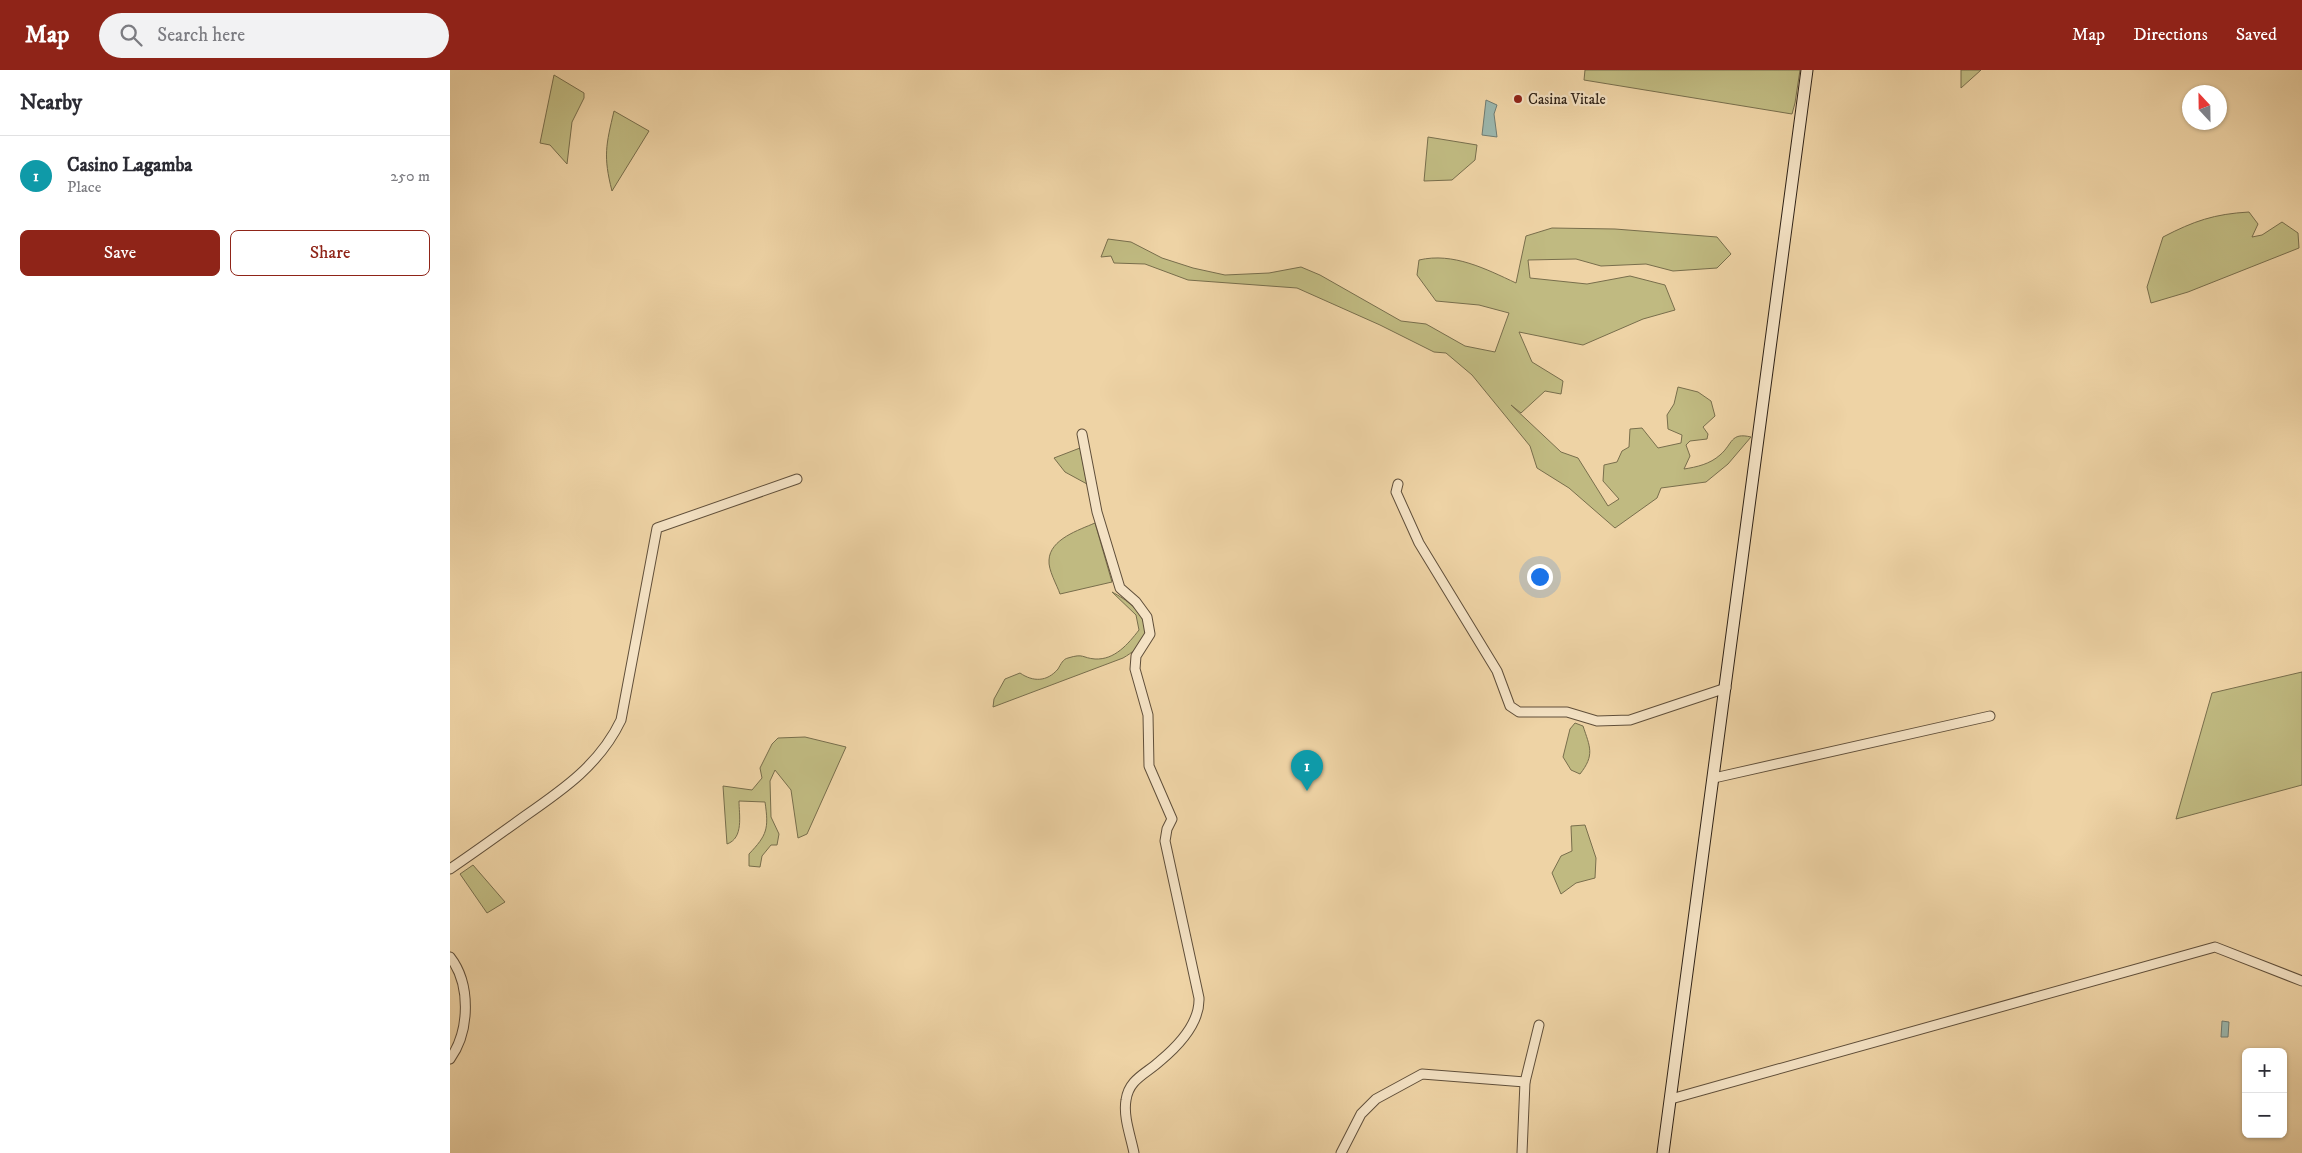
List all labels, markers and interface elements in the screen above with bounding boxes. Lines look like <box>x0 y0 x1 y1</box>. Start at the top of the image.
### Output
search box <box>99 13 449 58</box>
text: Map <box>25 20 69 50</box>
icon: search <box>117 21 145 49</box>
text: Search here <box>157 24 245 47</box>
text: Map <box>2072 24 2105 46</box>
text: Directions <box>2133 24 2208 46</box>
text: Saved <box>2236 24 2277 46</box>
north arrow <box>2182 85 2227 130</box>
text: Nearby <box>20 90 82 116</box>
place label: Casina Vitale <box>1528 90 1606 109</box>
marker: Casina Vitale <box>1512 93 1524 105</box>
text: Casino Lagamba <box>67 154 192 177</box>
text: 1 <box>33 166 39 186</box>
text: 250 m <box>390 166 430 186</box>
text: Place <box>67 177 101 197</box>
button: Save <box>20 230 220 276</box>
button: Share <box>230 230 430 276</box>
your location <box>1527 564 1553 590</box>
pin: 1 <box>1291 750 1323 791</box>
map controls <box>2242 1048 2287 1138</box>
button: + <box>2242 1048 2287 1093</box>
button: − <box>2242 1093 2287 1138</box>

